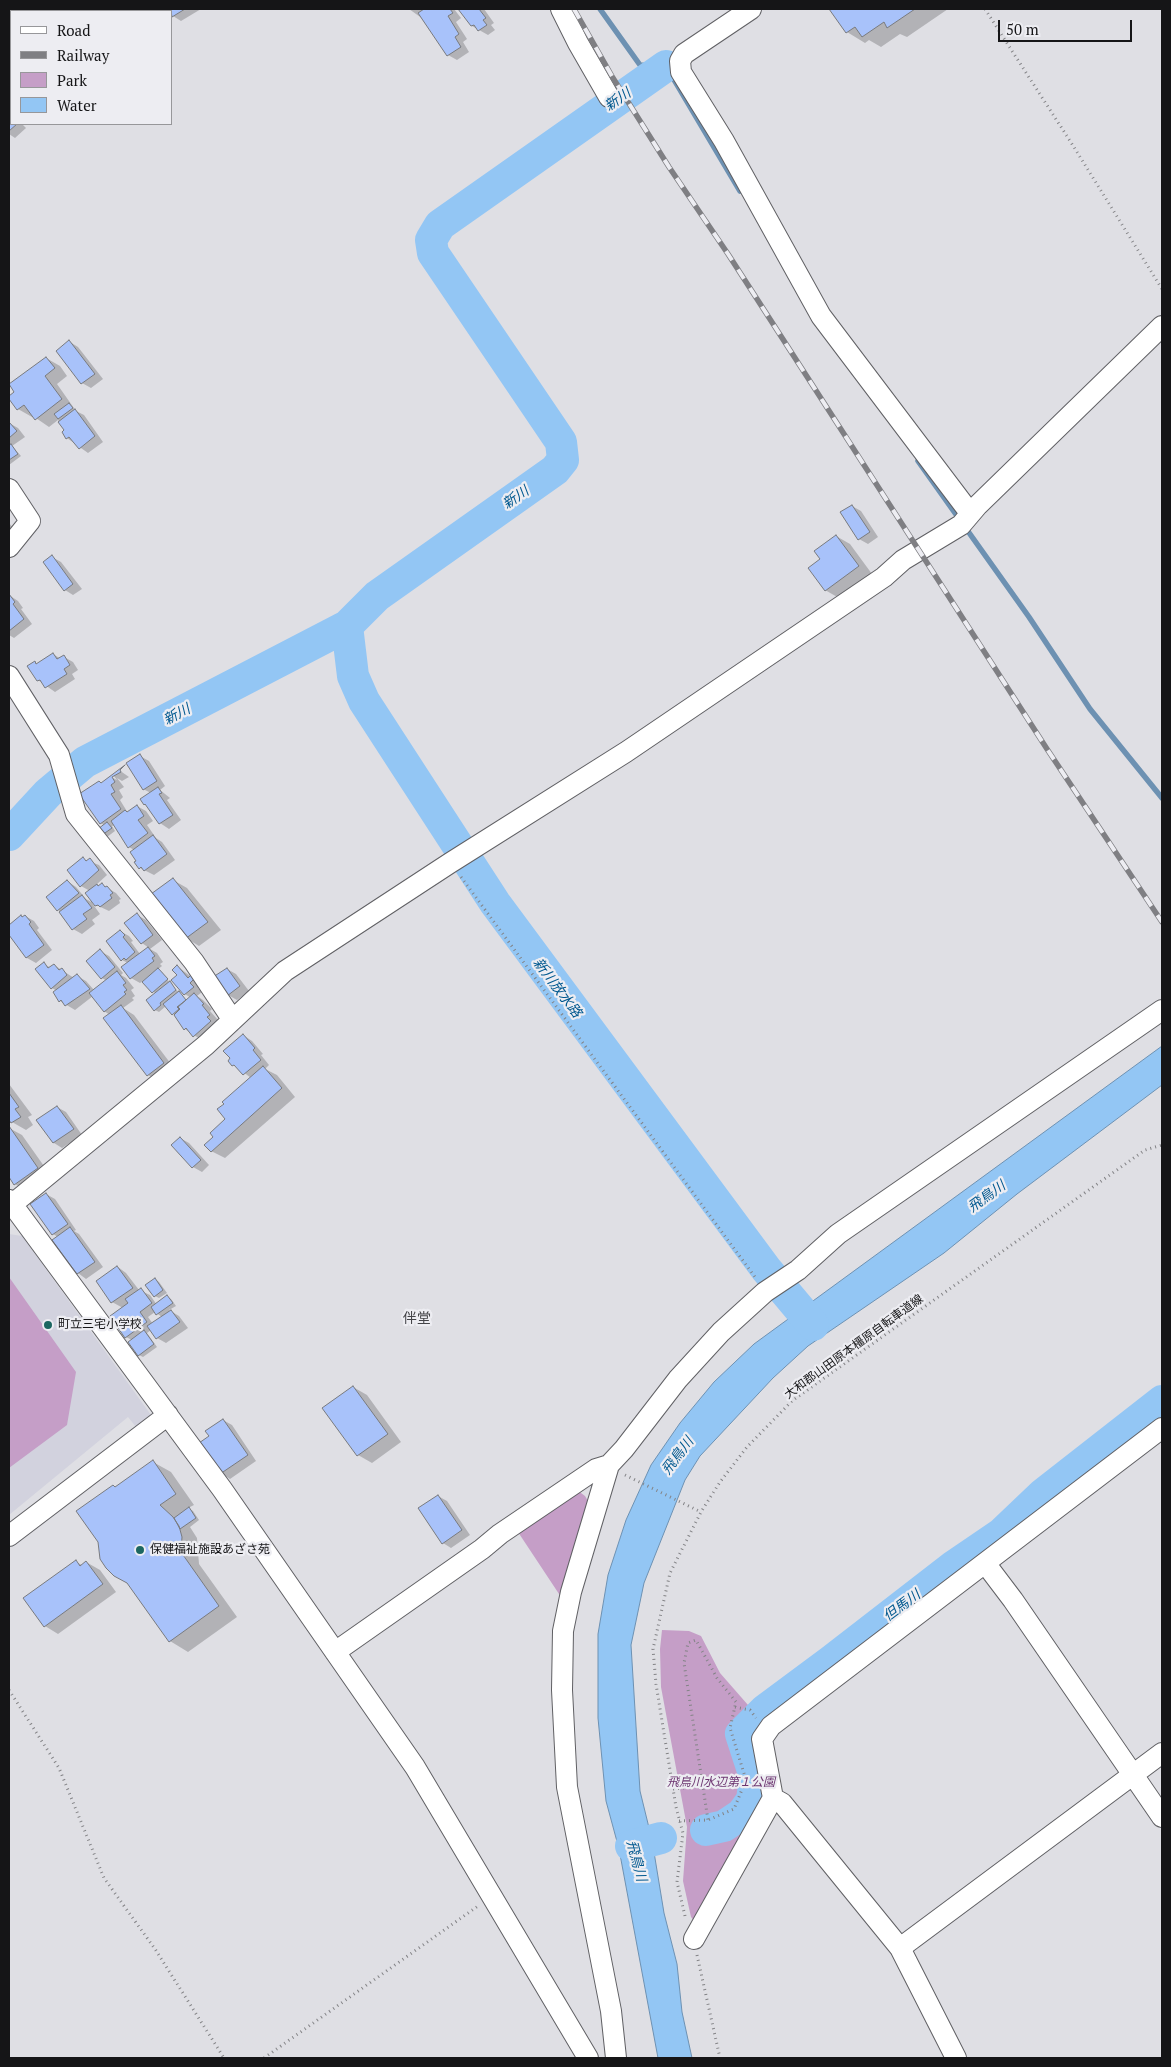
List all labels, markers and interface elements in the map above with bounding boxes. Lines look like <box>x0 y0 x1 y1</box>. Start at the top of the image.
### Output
legend <box>10 10 172 125</box>
scale bar <box>1001 10 1135 42</box>
text: 50 m <box>1006 19 1039 39</box>
text: Road <box>57 20 90 40</box>
text: Railway <box>57 45 109 65</box>
text: Park <box>57 70 87 90</box>
water label: 新川 <box>602 85 634 115</box>
text: Water <box>57 95 96 115</box>
water label: 新川 <box>500 483 532 513</box>
water label: 新川 <box>161 701 193 729</box>
water label: 新川放水路 <box>529 955 585 1021</box>
water label: 飛鳥川 <box>965 1178 1009 1216</box>
street label: 大和郡山田原本橿原自転車道線 <box>782 1292 926 1402</box>
district label: 伴堂 <box>403 1311 431 1327</box>
place label: 町立三宅小学校 <box>58 1318 142 1332</box>
marker: 町立三宅小学校 <box>42 1319 54 1331</box>
water label: 飛鳥川 <box>659 1434 697 1478</box>
place label: 保健福祉施設あざさ苑 <box>150 1543 270 1557</box>
marker: 保健福祉施設あざさ苑 <box>134 1544 146 1556</box>
water label: 但馬川 <box>880 1587 924 1625</box>
park label: 飛鳥川水辺第１公園 <box>667 1776 775 1790</box>
water label: 飛鳥川 <box>622 1839 650 1883</box>

